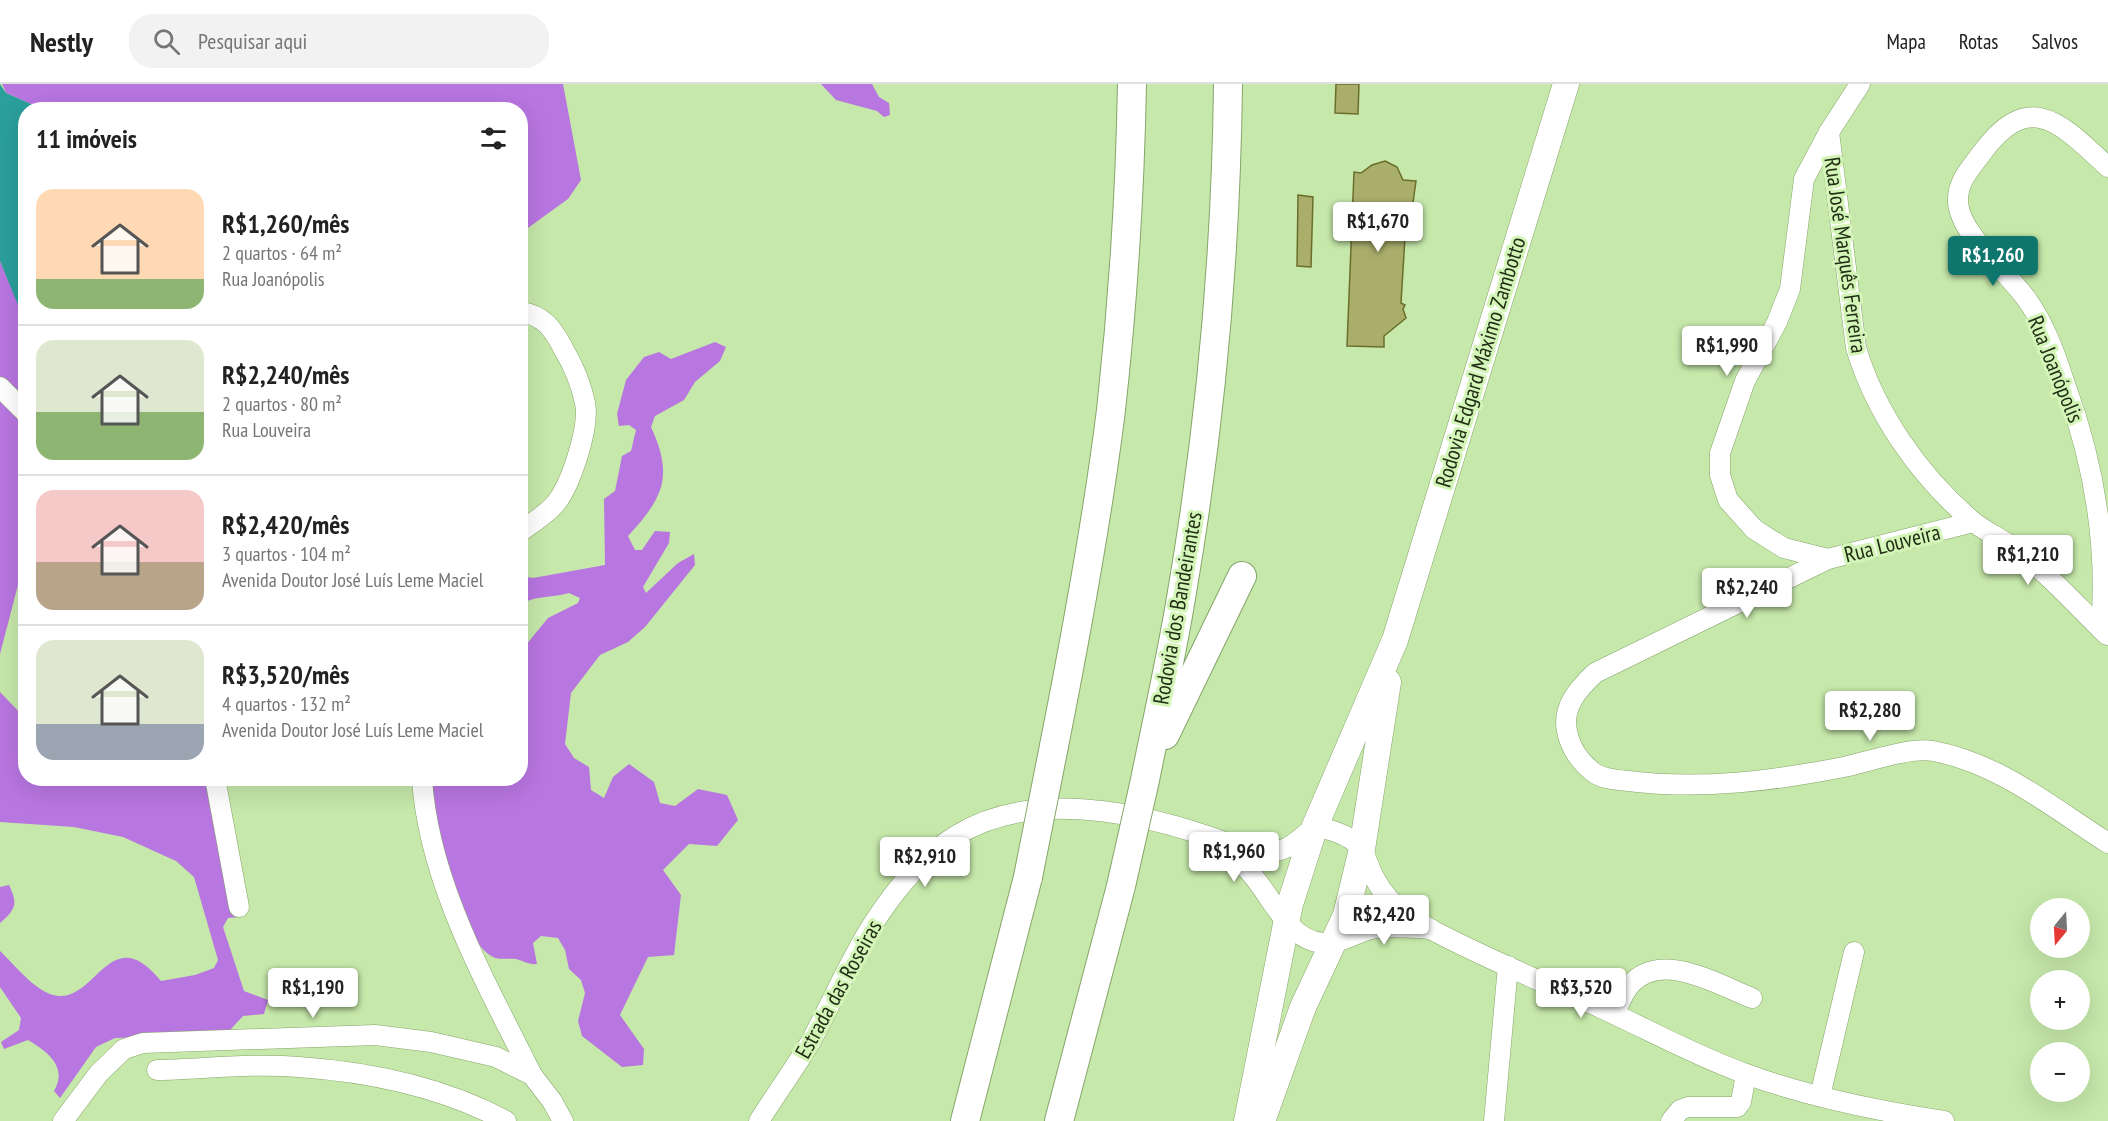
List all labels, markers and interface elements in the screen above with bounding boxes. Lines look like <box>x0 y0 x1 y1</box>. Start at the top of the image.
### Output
search box <box>129 14 549 68</box>
text: Nestly <box>30 23 93 60</box>
icon: search <box>150 25 183 58</box>
text: Pesquisar aqui <box>198 27 307 55</box>
text: Mapa <box>1886 28 1926 55</box>
text: Rotas <box>1959 28 1998 55</box>
text: Salvos <box>2031 28 2078 55</box>
text: 11 imóveis <box>36 122 137 155</box>
icon: filters <box>477 122 510 155</box>
street label: Rua José Marquês Ferreira <box>1818 155 1874 355</box>
pin: R$1,670 <box>1323 202 1433 253</box>
text: R$1,260/mês <box>222 207 349 240</box>
text: R$1,670 <box>1347 208 1409 234</box>
icon: home <box>84 213 156 285</box>
street label: Rodovia Edgard Máximo Zambotto <box>1429 234 1531 490</box>
pin: R$1,260 <box>1938 236 2048 287</box>
text: 2 quartos · 64 m² <box>222 240 342 266</box>
text: R$1,260 <box>1962 242 2024 268</box>
text: Rua Joanópolis <box>222 266 325 292</box>
street label: Rua Joanópolis <box>2022 311 2090 427</box>
pin: R$1,990 <box>1672 326 1782 377</box>
text: R$1,990 <box>1696 332 1758 358</box>
text: R$2,240/mês <box>222 358 349 391</box>
icon: home <box>84 364 156 436</box>
text: 2 quartos · 80 m² <box>222 391 342 417</box>
text: Rua Louveira <box>222 417 311 443</box>
text: R$2,420/mês <box>222 508 349 541</box>
street label: Rodovia dos Bandeirantes <box>1146 510 1208 706</box>
icon: home <box>84 514 156 586</box>
street label: Rua Louveira <box>1841 518 1943 568</box>
pin: R$1,210 <box>1973 535 2083 586</box>
text: 3 quartos · 104 m² <box>222 541 351 567</box>
text: R$1,210 <box>1997 541 2059 567</box>
text: Avenida Doutor José Luís Leme Maciel <box>222 567 483 593</box>
pin: R$2,240 <box>1692 568 1802 619</box>
text: R$2,240 <box>1716 574 1778 600</box>
text: R$3,520/mês <box>222 658 349 691</box>
icon: home <box>84 664 156 736</box>
text: 4 quartos · 132 m² <box>222 691 351 717</box>
pin: R$2,280 <box>1815 691 1925 742</box>
text: R$2,280 <box>1839 697 1901 723</box>
text: Avenida Doutor José Luís Leme Maciel <box>222 717 483 743</box>
pin: R$1,960 <box>1179 832 1289 883</box>
pin: R$2,910 <box>870 837 980 888</box>
text: R$1,960 <box>1203 838 1265 864</box>
text: R$2,910 <box>894 843 956 869</box>
pin: R$2,420 <box>1329 895 1439 946</box>
north arrow <box>2030 898 2090 958</box>
map controls <box>2030 898 2090 1102</box>
text: R$2,420 <box>1353 901 1415 927</box>
street label: Estrada das Roseiras <box>788 915 888 1063</box>
pin: R$1,190 <box>258 968 368 1019</box>
pin: R$3,520 <box>1526 968 1636 1019</box>
button: + <box>2030 970 2090 1030</box>
text: R$1,190 <box>282 974 344 1000</box>
text: R$3,520 <box>1550 974 1612 1000</box>
button: − <box>2030 1042 2090 1102</box>

